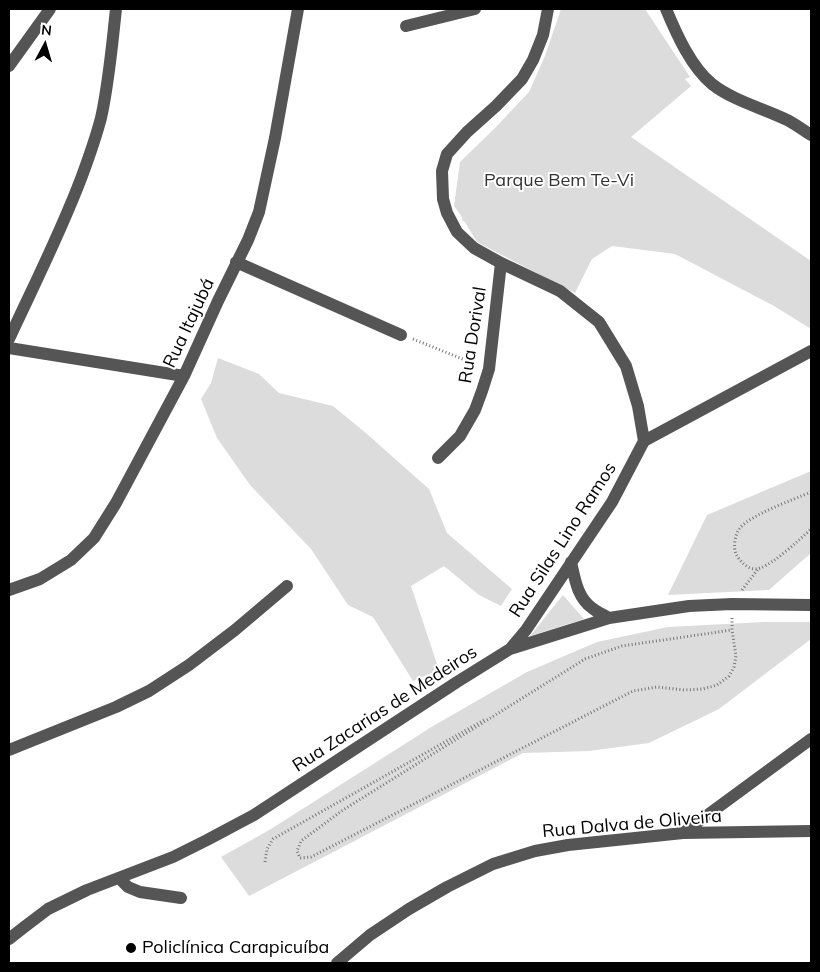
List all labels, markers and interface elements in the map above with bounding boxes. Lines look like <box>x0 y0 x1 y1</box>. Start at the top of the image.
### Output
north arrow <box>20 20 70 70</box>
text: N <box>40 21 53 40</box>
park label: Parque Bem Te-Vi <box>484 170 634 192</box>
street label: Rua Itajubá <box>159 275 219 371</box>
street label: Rua Dorival <box>455 285 491 385</box>
street label: Rua Silas Lino Ramos <box>505 458 621 622</box>
street label: Rua Zacarias de Medeiros <box>289 641 481 777</box>
street label: Rua Dalva de Oliveira <box>541 805 723 843</box>
place label: Policlínica Carapicuíba <box>142 937 329 959</box>
marker: Policlínica Carapicuíba <box>124 941 138 955</box>

